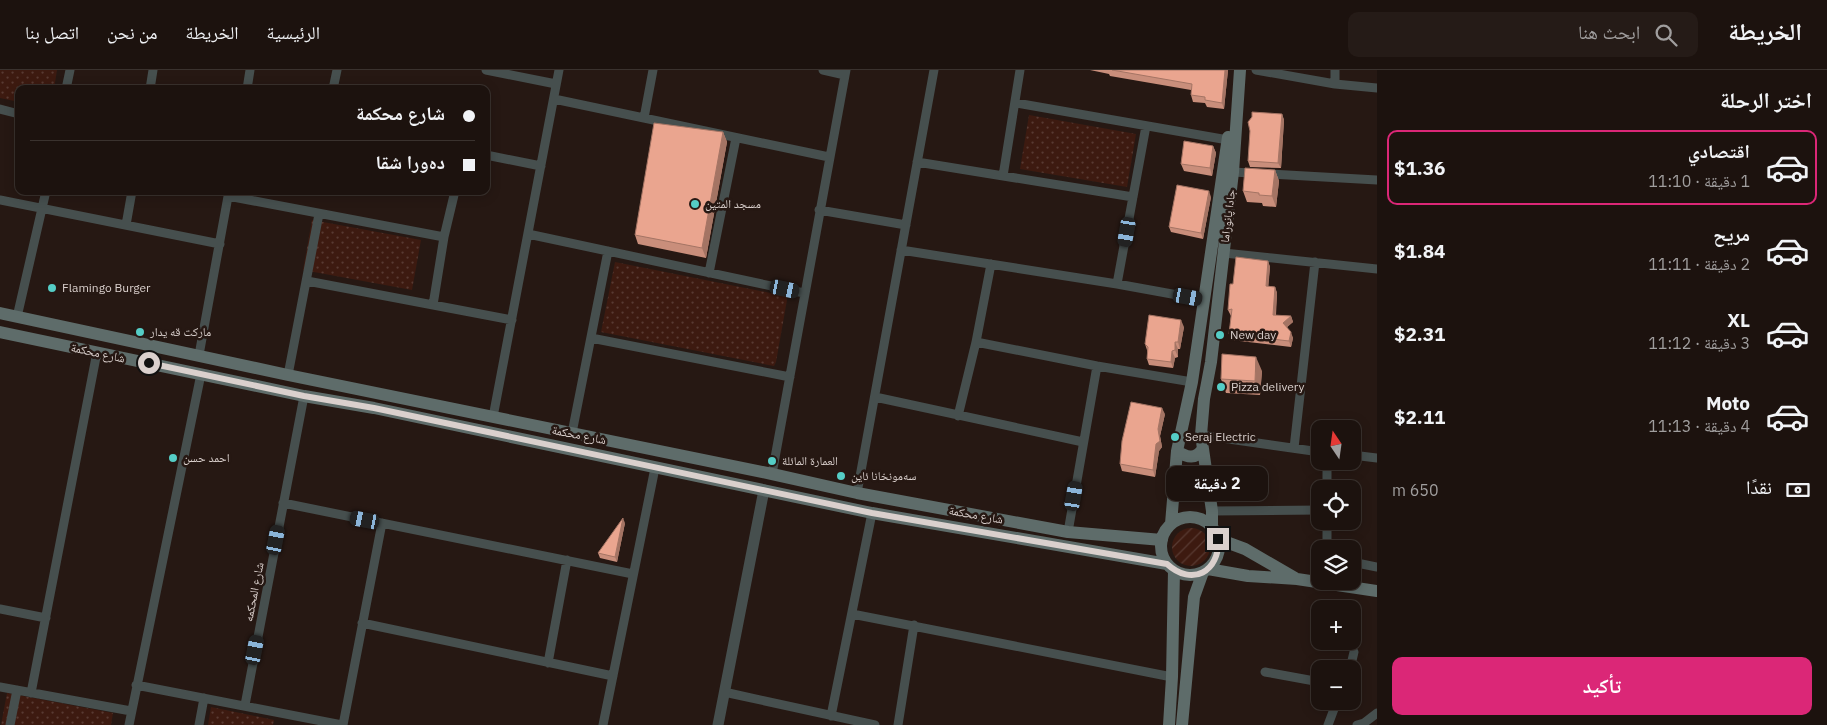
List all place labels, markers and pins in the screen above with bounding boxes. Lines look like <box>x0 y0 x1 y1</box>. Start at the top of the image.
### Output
place label: مسجد المتين <box>705 196 761 211</box>
marker: مسجد المتين <box>689 198 701 210</box>
place label: Flamingo Burger <box>62 280 151 295</box>
marker: Flamingo Burger <box>46 282 58 294</box>
place label: ماركت قه يدار <box>149 324 211 339</box>
marker: ماركت قه يدار <box>134 326 146 338</box>
place label: New day <box>1230 327 1276 342</box>
marker: New day <box>1214 329 1226 341</box>
place label: Pizza delivery <box>1231 379 1304 394</box>
marker: Pizza delivery <box>1215 381 1227 393</box>
place label: Seraj Electric <box>1185 429 1256 444</box>
marker: Seraj Electric <box>1169 431 1181 443</box>
place label: احمد حسن <box>183 450 230 465</box>
marker: احمد حسن <box>167 452 179 464</box>
place label: العمارة المائلة <box>782 453 838 468</box>
marker: العمارة المائلة <box>766 455 778 467</box>
place label: سەمونخانا ئاین <box>851 468 916 483</box>
marker: سەمونخانا ئاین <box>835 470 847 482</box>

